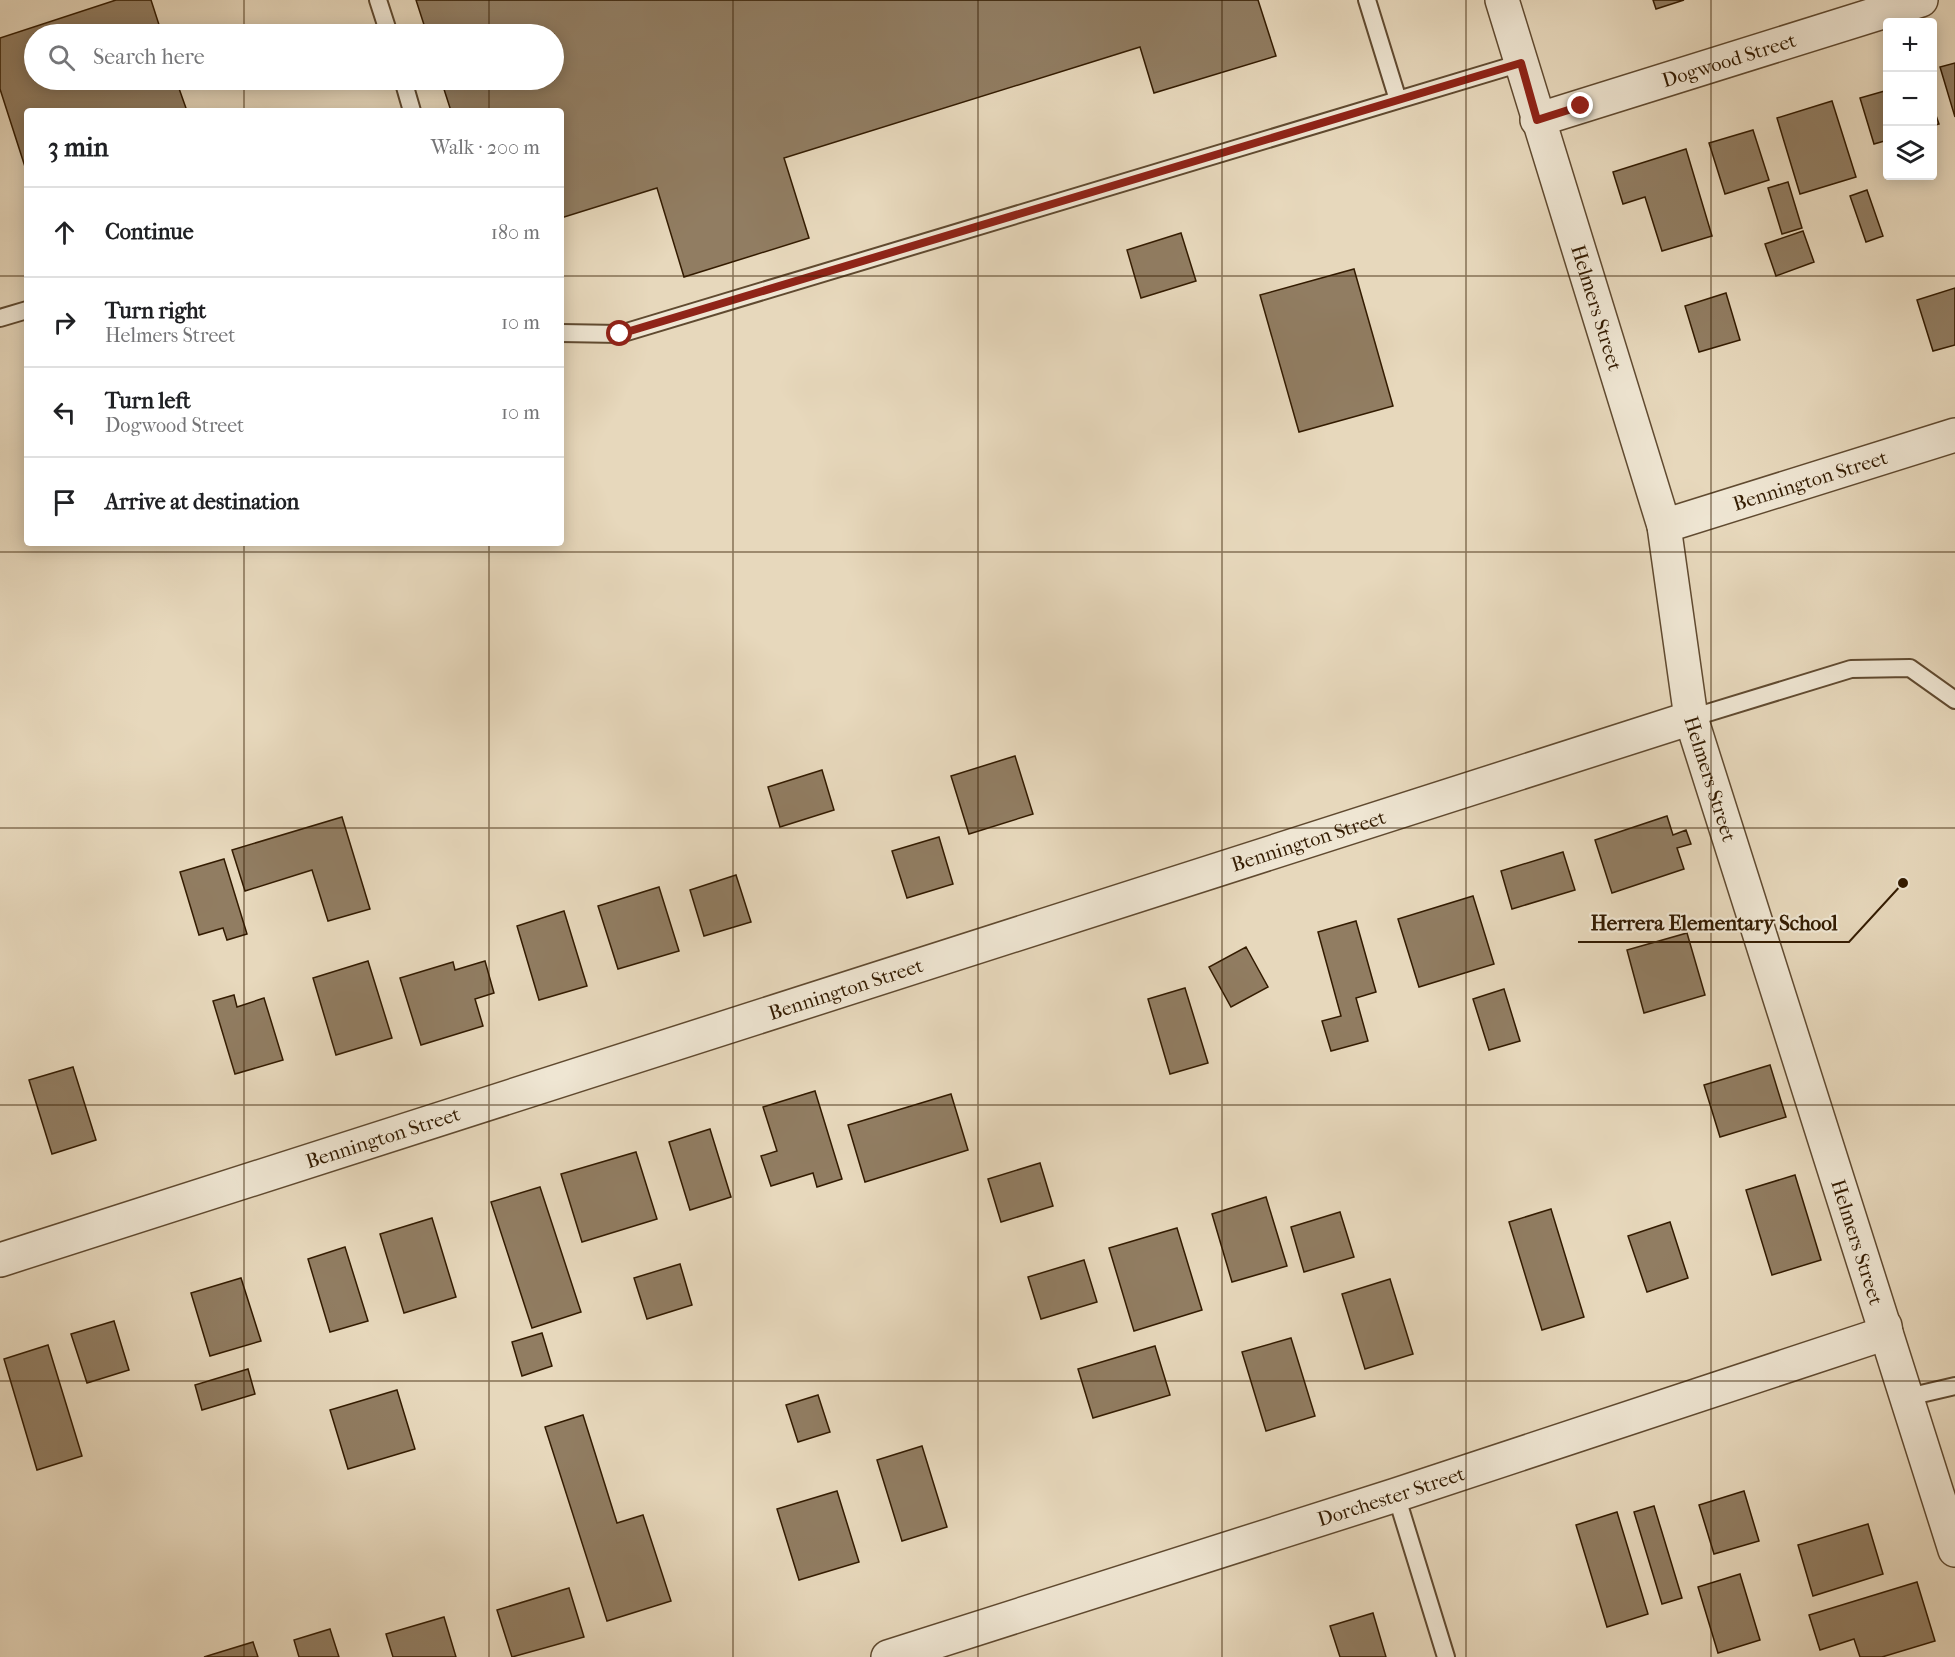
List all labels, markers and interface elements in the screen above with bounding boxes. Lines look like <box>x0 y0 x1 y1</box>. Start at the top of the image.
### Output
map controls <box>1883 18 1937 180</box>
button: + <box>1883 18 1937 72</box>
search box <box>24 24 564 90</box>
street label: Dogwood Street <box>1659 28 1799 92</box>
icon: search <box>45 41 78 74</box>
text: Search here <box>93 44 205 70</box>
button: − <box>1883 72 1937 126</box>
route end <box>1567 92 1593 118</box>
button: layers <box>1883 126 1937 180</box>
text: 3 min <box>48 132 109 163</box>
text: Walk · 200 m <box>431 136 540 159</box>
icon: ahead <box>48 216 81 249</box>
text: Continue <box>105 219 194 245</box>
text: 180 m <box>491 221 540 244</box>
street label: Helmers Street <box>1567 242 1627 373</box>
text: Turn right <box>105 298 206 324</box>
icon: right <box>48 306 81 339</box>
text: 10 m <box>501 311 540 334</box>
route start <box>606 320 632 346</box>
text: Helmers Street <box>105 324 235 347</box>
text: Turn left <box>105 388 191 414</box>
icon: left <box>48 396 81 429</box>
text: 10 m <box>501 401 540 424</box>
text: Dogwood Street <box>105 414 244 437</box>
street label: Bennington Street <box>1730 445 1890 515</box>
icon: arrive <box>48 486 81 519</box>
text: Arrive at destination <box>105 489 299 515</box>
street label: Helmers Street <box>1680 713 1741 844</box>
street label: Bennington Street <box>1228 805 1388 876</box>
callout: Herrera Elementary School <box>1578 903 1849 942</box>
text: Herrera Elementary School <box>1590 911 1838 935</box>
street label: Bennington Street <box>766 953 926 1024</box>
street label: Bennington Street <box>303 1102 463 1173</box>
street label: Helmers Street <box>1827 1176 1888 1308</box>
street label: Dorchester Street <box>1314 1462 1468 1531</box>

